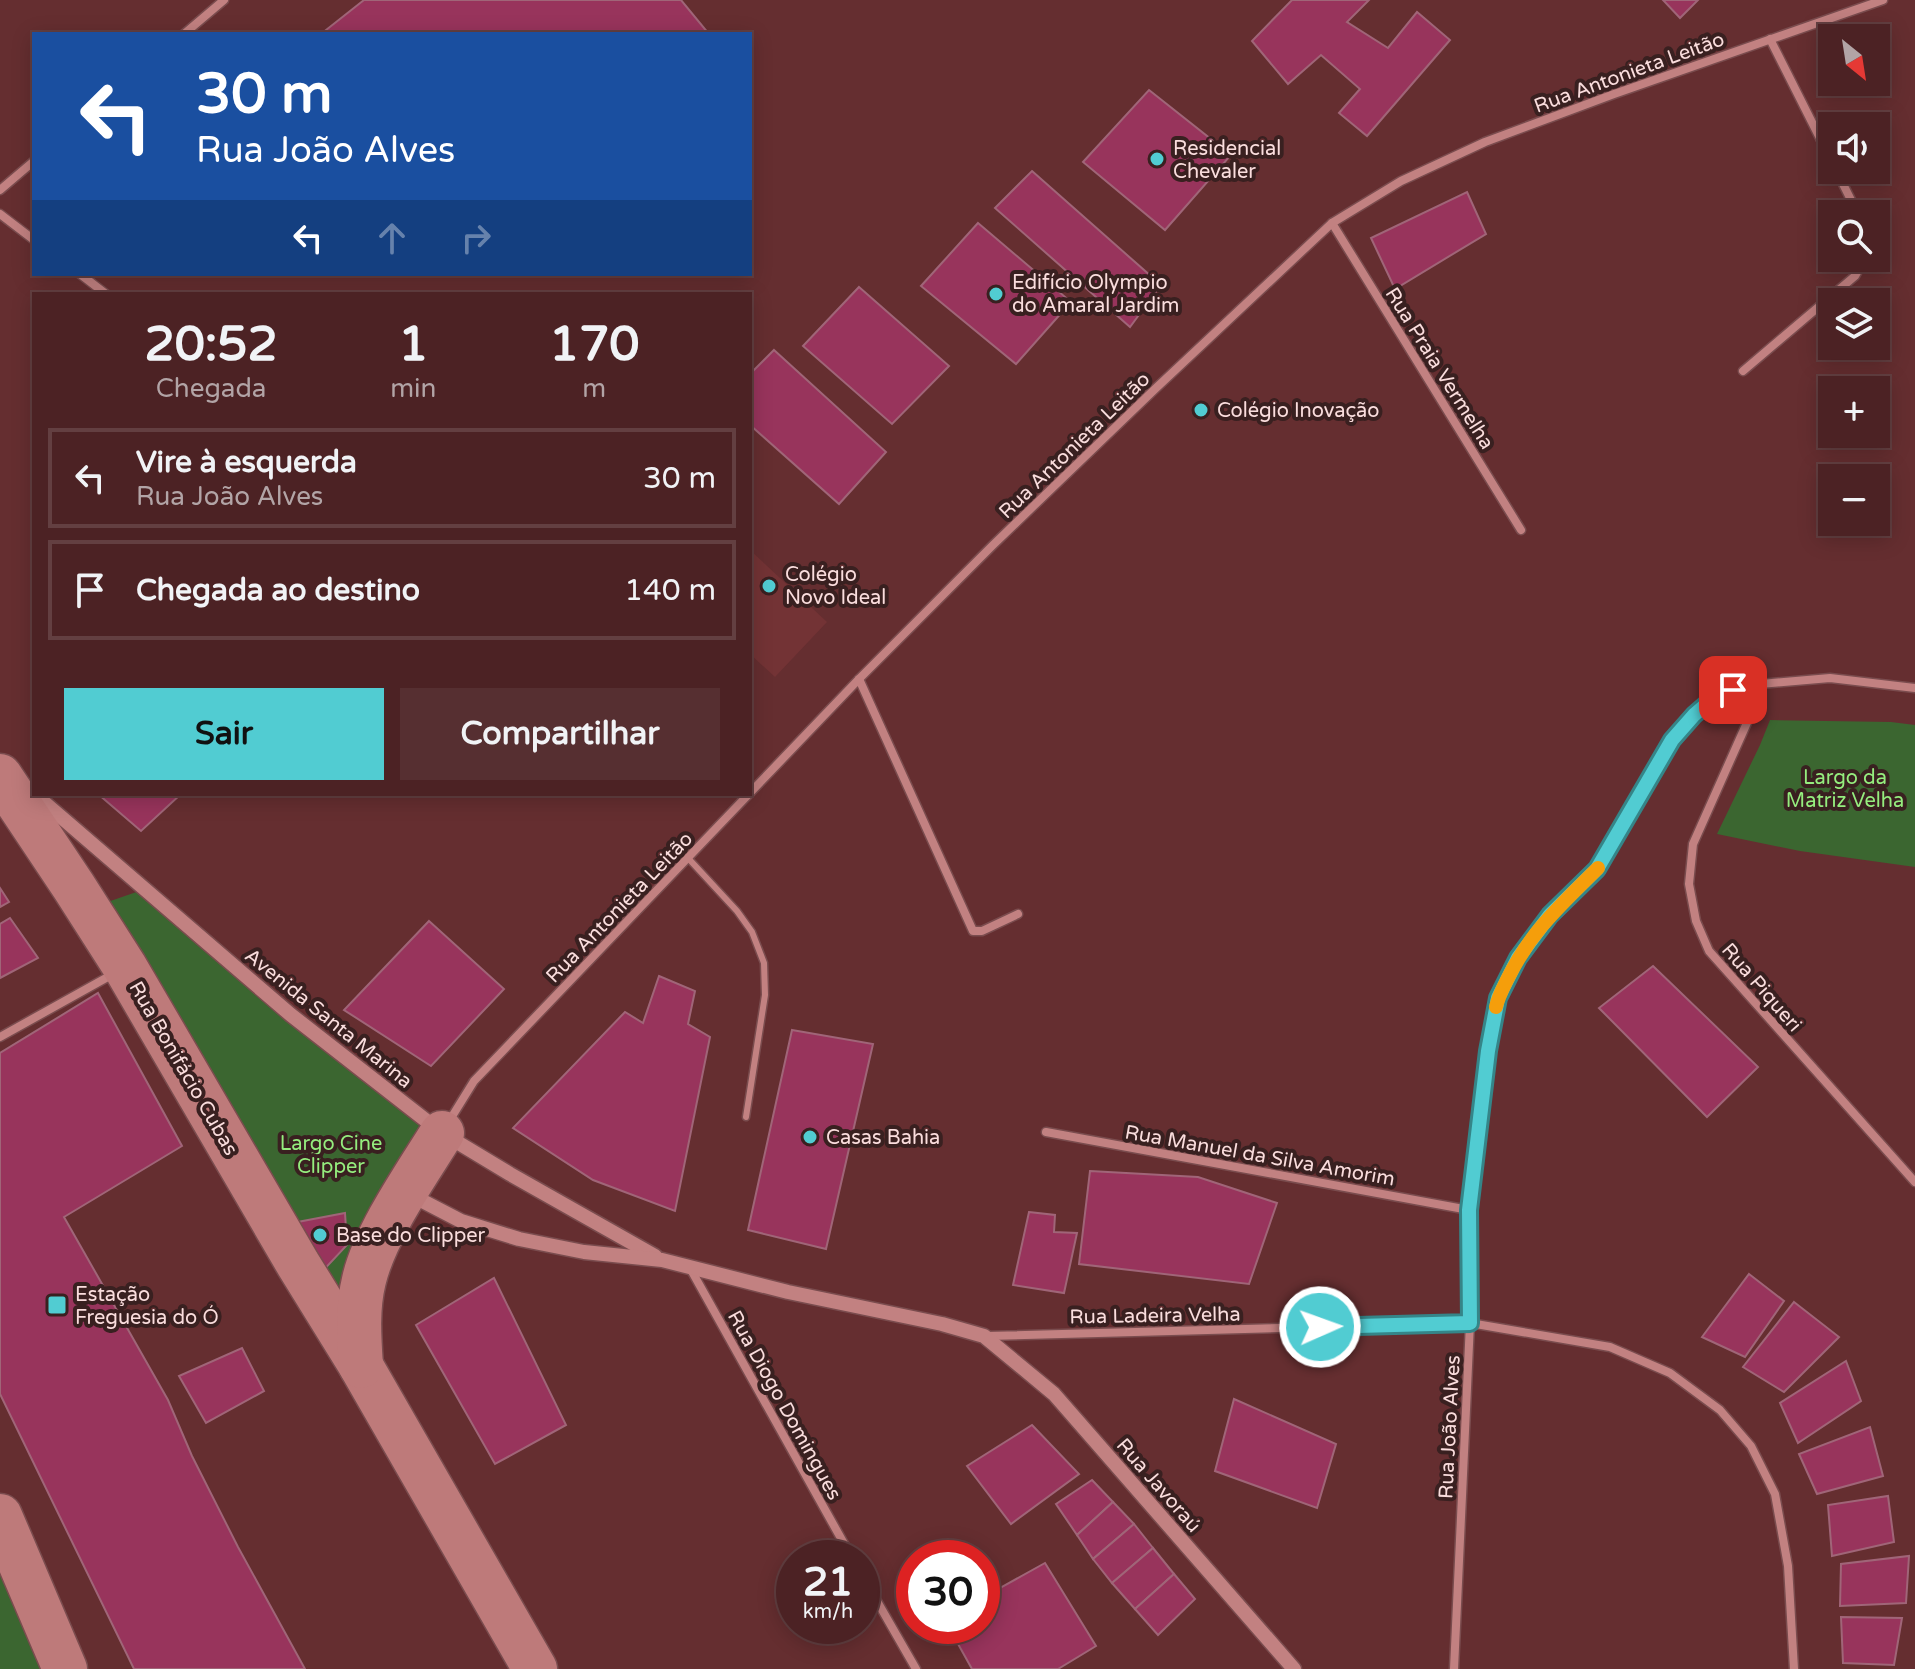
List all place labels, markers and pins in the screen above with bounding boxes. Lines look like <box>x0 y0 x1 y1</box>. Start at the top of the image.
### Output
place label: Residencial Chevaler <box>1173 137 1281 184</box>
marker: Residencial Chevaler <box>1148 150 1166 168</box>
place label: Edifício Olympio do Amaral Jardim <box>1012 271 1179 318</box>
marker: Edifício Olympio do Amaral Jardim <box>987 285 1005 303</box>
place label: Colégio Inovação <box>1217 399 1379 423</box>
marker: Colégio Inovação <box>1192 401 1210 419</box>
place label: Colégio Novo Ideal <box>785 563 886 610</box>
marker: Colégio Novo Ideal <box>760 577 778 595</box>
pin <box>1699 656 1767 724</box>
place label: Casas Bahia <box>826 1126 940 1150</box>
marker: Casas Bahia <box>801 1128 819 1146</box>
place label: Base do Clipper <box>336 1224 486 1248</box>
marker: Base do Clipper <box>311 1226 329 1244</box>
place label: Estação Freguesia do Ó <box>75 1283 219 1330</box>
marker: Estação Freguesia do Ó <box>46 1294 68 1316</box>

